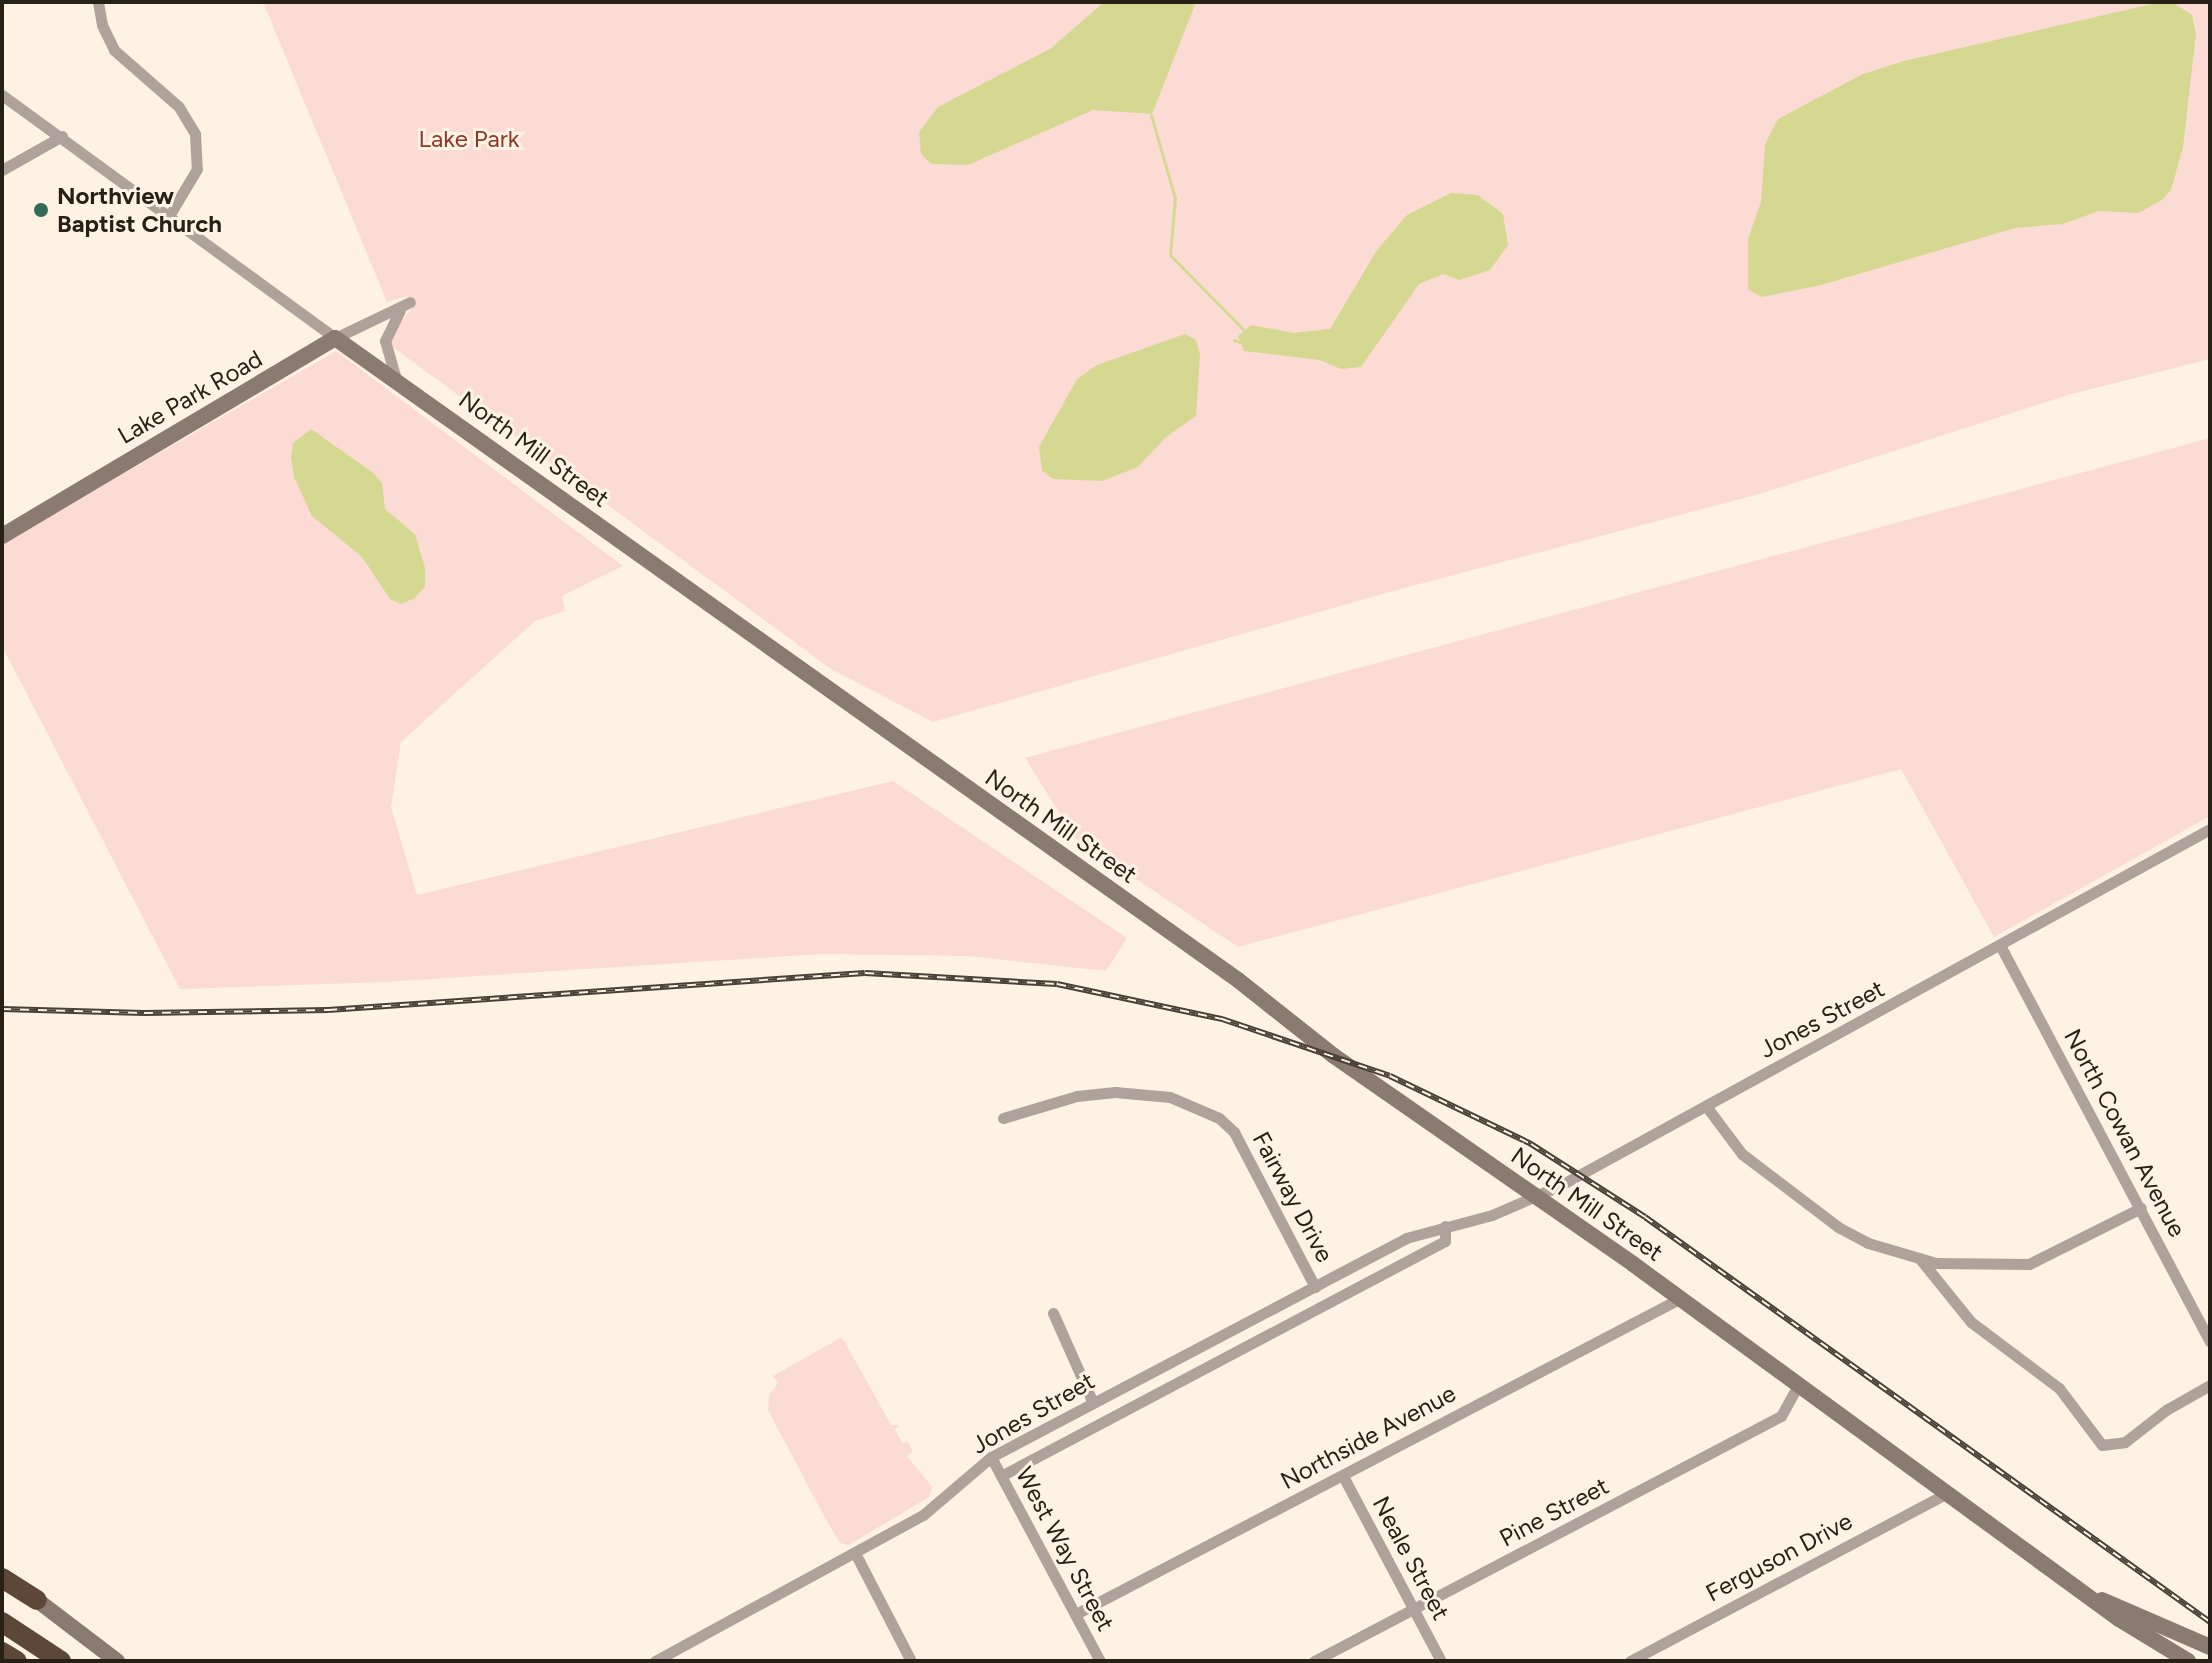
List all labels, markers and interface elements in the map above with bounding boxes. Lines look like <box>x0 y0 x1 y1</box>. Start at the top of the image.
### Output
park label: Lake Park <box>419 125 519 153</box>
place label: Northview Baptist Church <box>57 182 222 238</box>
marker: Northview Baptist Church <box>32 201 50 219</box>
street label: Lake Park Road <box>113 344 267 450</box>
street label: North Mill Street <box>453 385 615 513</box>
street label: North Mill Street <box>980 763 1142 889</box>
street label: Jones Street <box>1755 974 1889 1064</box>
street label: North Cowan Avenue <box>2058 1024 2192 1242</box>
street label: Fairway Drive <box>1247 1127 1339 1267</box>
street label: North Mill Street <box>1506 1141 1668 1267</box>
street label: Jones Street <box>966 1366 1100 1460</box>
street label: Northside Avenue <box>1276 1379 1460 1495</box>
street label: West Way Street <box>1010 1462 1120 1636</box>
street label: Pine Street <box>1495 1471 1613 1553</box>
street label: Neale Street <box>1366 1491 1456 1625</box>
street label: Ferguson Drive <box>1701 1506 1857 1608</box>

